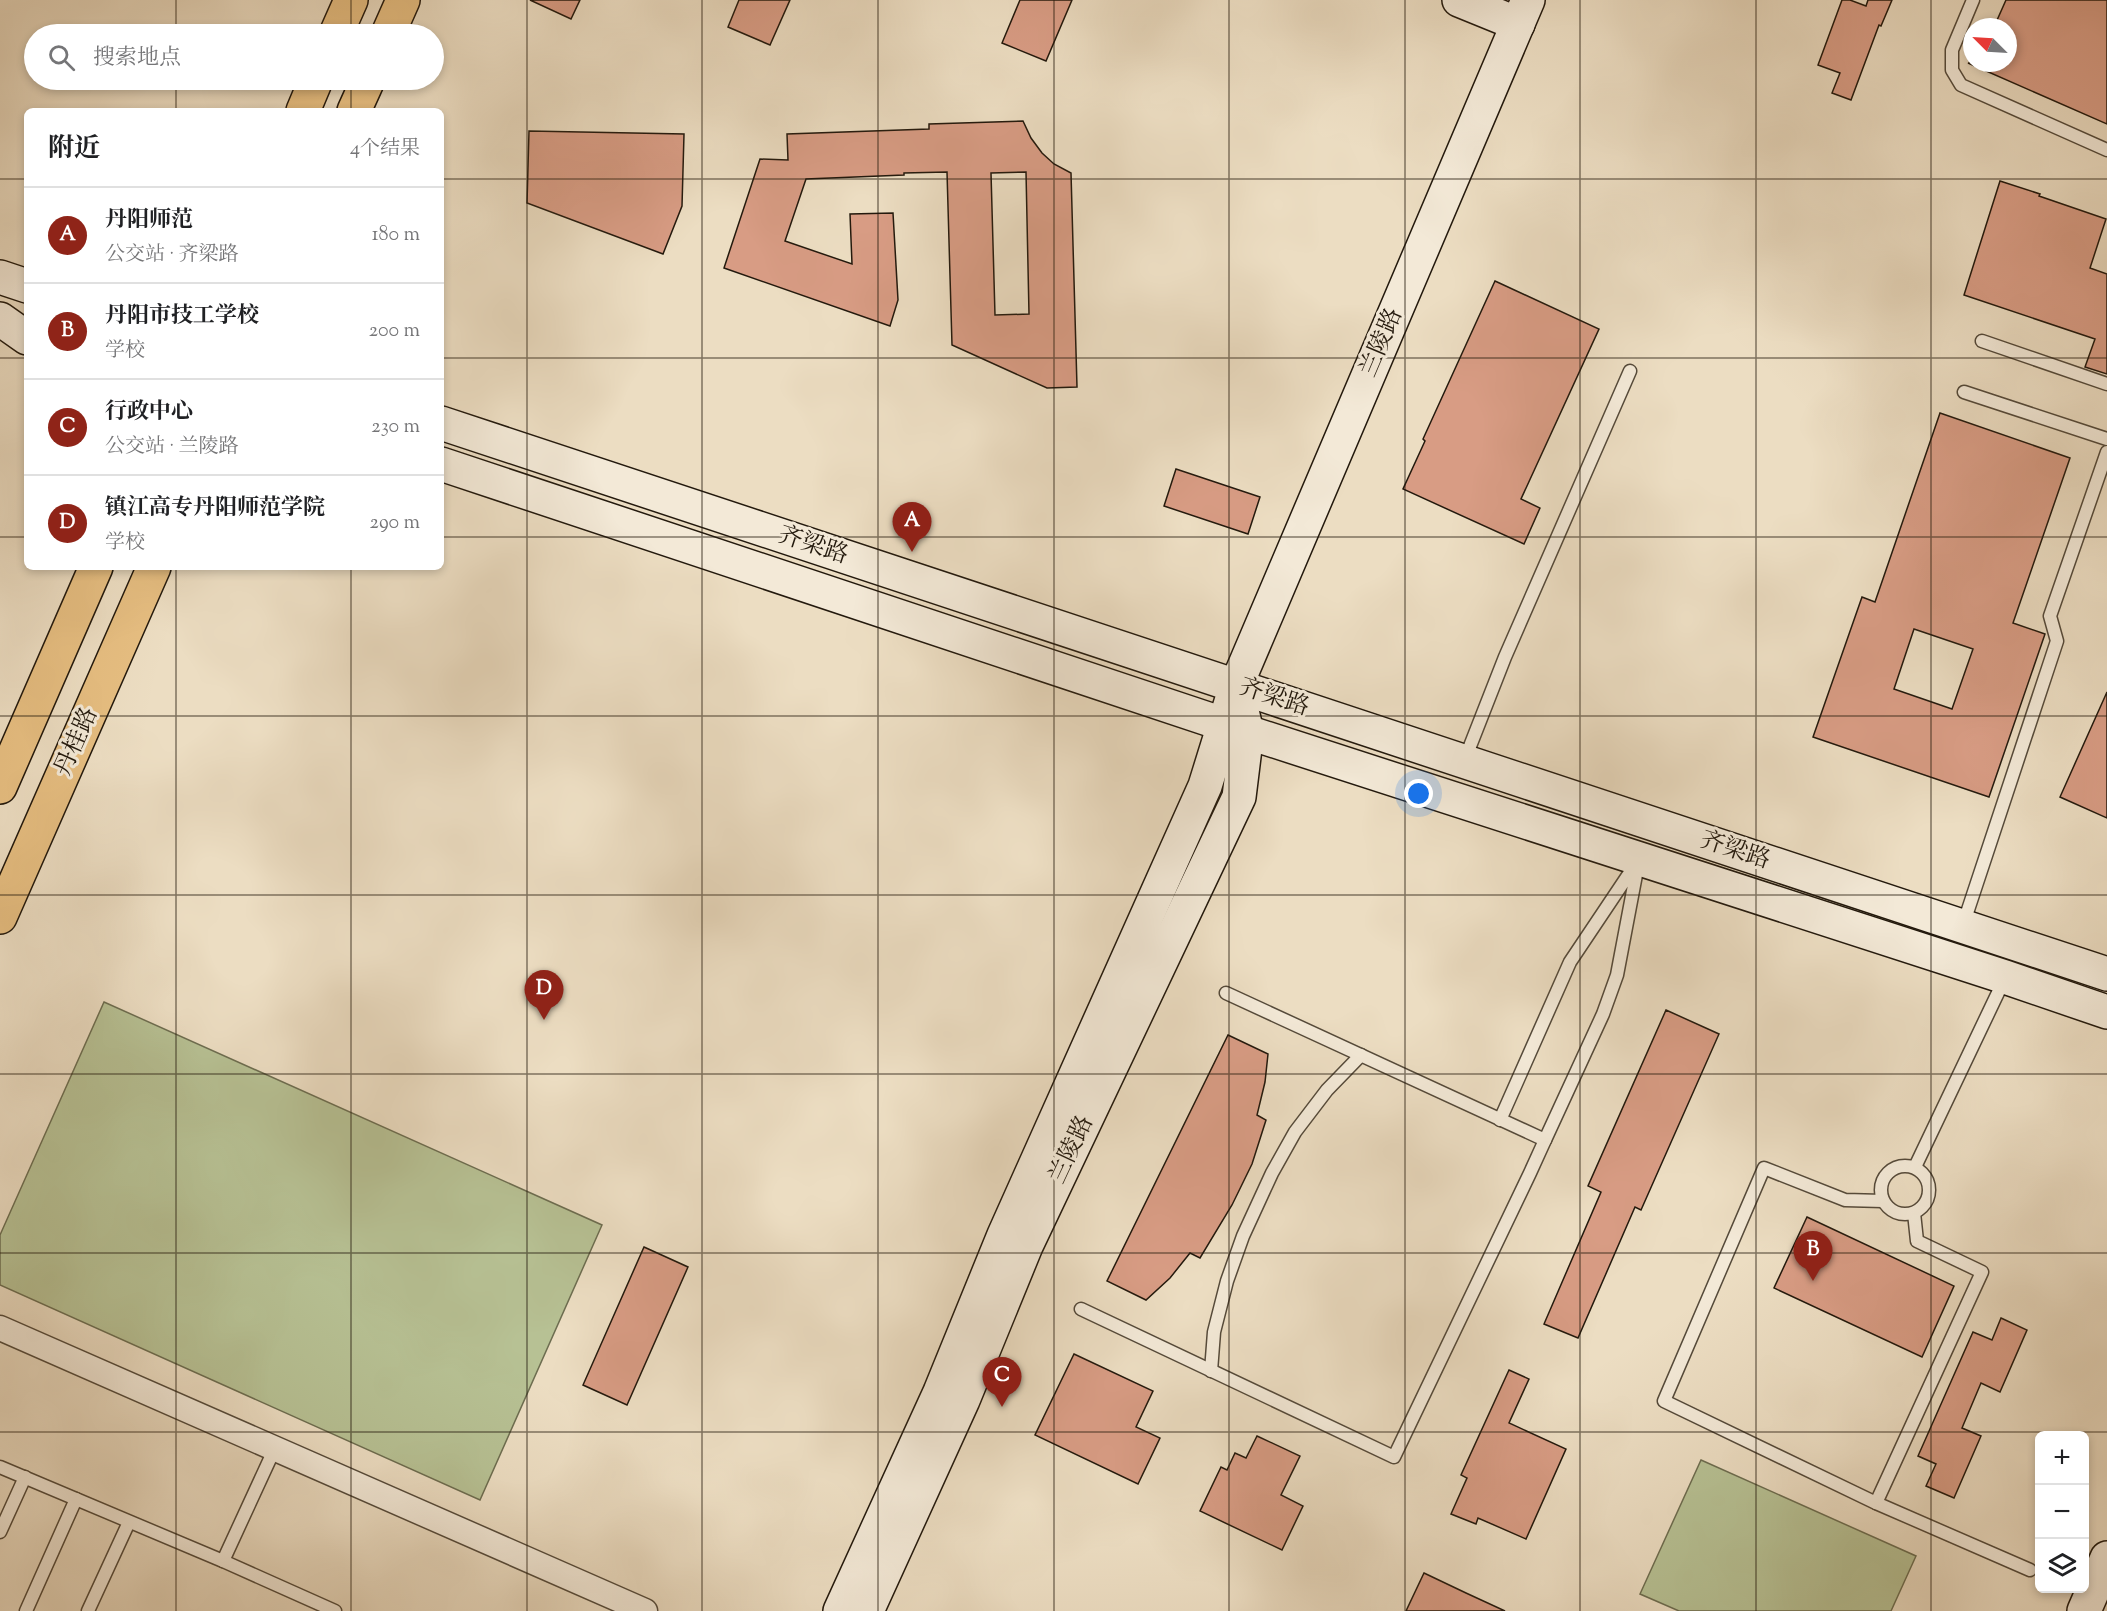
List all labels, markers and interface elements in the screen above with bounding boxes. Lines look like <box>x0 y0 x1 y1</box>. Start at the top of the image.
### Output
north arrow <box>1963 18 2017 72</box>
search box <box>24 24 444 90</box>
icon: search <box>45 41 78 74</box>
text: 搜索地点 <box>93 43 181 75</box>
text: 附近 <box>48 131 100 168</box>
text: 4个结果 <box>350 135 420 164</box>
text: 丹阳师范 <box>105 205 193 237</box>
text: A <box>59 221 76 250</box>
text: 180 m <box>372 221 420 250</box>
text: 公交站 · 齐梁路 <box>105 241 239 270</box>
text: 丹阳市技工学校 <box>105 301 259 333</box>
street label: 兰陵路 <box>1352 303 1412 383</box>
text: B <box>61 317 74 346</box>
text: 200 m <box>369 317 420 346</box>
text: 学校 <box>105 337 145 366</box>
text: 行政中心 <box>105 397 193 429</box>
text: C <box>59 413 76 442</box>
text: 230 m <box>371 413 420 442</box>
text: 公交站 · 兰陵路 <box>105 433 239 462</box>
text: 镇江高专丹阳师范学院 <box>105 493 325 525</box>
pin: A <box>892 502 932 552</box>
text: D <box>60 509 75 538</box>
text: 290 m <box>370 509 420 538</box>
street label: 齐梁路 <box>774 519 852 573</box>
text: 学校 <box>105 529 145 558</box>
street label: 齐梁路 <box>1235 671 1313 725</box>
street label: 丹桂路 <box>47 702 107 782</box>
your location <box>1404 779 1433 808</box>
street label: 齐梁路 <box>1696 824 1774 878</box>
pin: D <box>524 970 564 1020</box>
street label: 兰陵路 <box>1041 1110 1103 1190</box>
pin: B <box>1794 1232 1832 1281</box>
pin: C <box>982 1358 1022 1407</box>
map controls <box>2035 1431 2089 1593</box>
button: + <box>2035 1431 2089 1485</box>
button: − <box>2035 1485 2089 1539</box>
button: layers <box>2035 1539 2089 1593</box>

